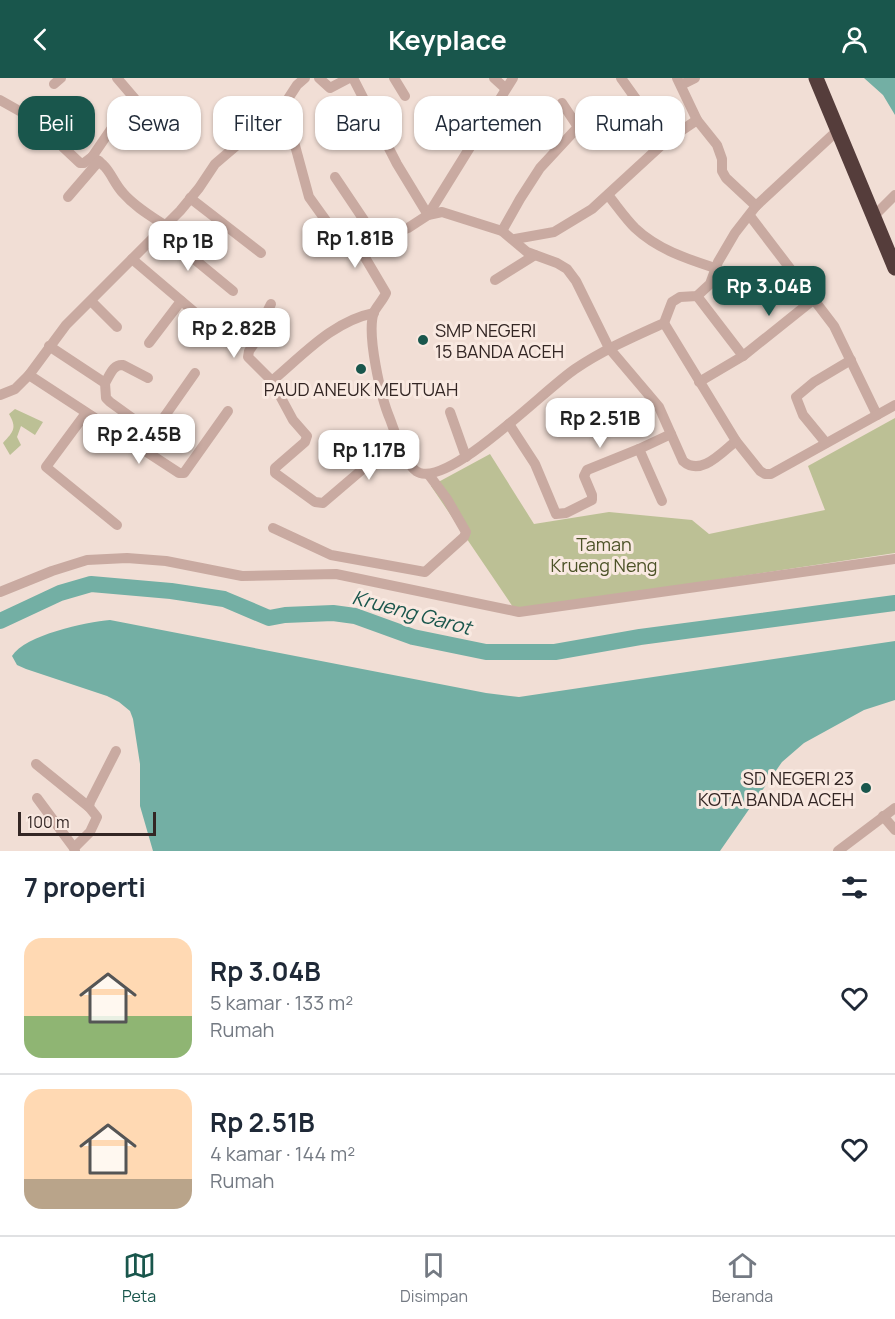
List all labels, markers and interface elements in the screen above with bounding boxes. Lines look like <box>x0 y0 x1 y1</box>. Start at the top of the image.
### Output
text: Keyplace <box>388 21 507 58</box>
icon: back <box>24 23 57 56</box>
icon: person <box>838 23 871 56</box>
chip: Beli <box>18 96 95 150</box>
chip: Sewa <box>107 96 201 150</box>
chip: Filter <box>213 96 303 150</box>
chip: Baru <box>315 96 402 150</box>
chip: Apartemen <box>414 96 563 150</box>
chip: Rumah <box>575 96 685 150</box>
pin: Rp 1.81B <box>293 218 417 269</box>
pin: Rp 1B <box>146 221 230 272</box>
text: Rp 1.81B <box>316 224 394 251</box>
text: Rp 1B <box>163 227 213 254</box>
pin: Rp 3.04B <box>707 266 831 317</box>
text: Rp 3.04B <box>726 272 812 299</box>
pin: Rp 2.82B <box>172 308 296 359</box>
text: Rp 2.82B <box>192 314 276 341</box>
place label: SMP NEGERI 15 BANDA ACEH <box>435 318 564 363</box>
marker: SMP NEGERI 15 BANDA ACEH <box>416 333 430 347</box>
marker: PAUD ANEUK MEUTUAH <box>354 362 368 376</box>
place label: PAUD ANEUK MEUTUAH <box>264 377 458 401</box>
pin: Rp 2.51B <box>538 398 662 449</box>
text: Rp 2.51B <box>560 404 640 431</box>
pin: Rp 2.45B <box>77 414 201 465</box>
text: Rp 2.45B <box>97 420 181 447</box>
pin: Rp 1.17B <box>307 430 431 481</box>
text: Rp 1.17B <box>332 436 406 463</box>
park label: Taman Krueng Neng <box>551 532 657 577</box>
water label: Krueng Garot <box>350 583 476 641</box>
place label: SD NEGERI 23 KOTA BANDA ACEH <box>698 766 854 811</box>
marker: SD NEGERI 23 KOTA BANDA ACEH <box>859 781 873 795</box>
scale bar <box>18 809 156 836</box>
text: 100 m <box>27 811 70 833</box>
text: 7 properti <box>24 869 146 905</box>
icon: filters <box>838 871 871 904</box>
text: Rp 3.04B <box>210 953 321 989</box>
icon: home <box>72 962 144 1034</box>
icon: heart <box>838 982 871 1015</box>
text: 5 kamar · 133 m² <box>210 989 353 1016</box>
text: Rumah <box>210 1016 274 1043</box>
text: Rp 2.51B <box>210 1104 315 1140</box>
icon: home <box>72 1113 144 1185</box>
icon: heart <box>838 1133 871 1166</box>
text: 4 kamar · 144 m² <box>210 1140 355 1167</box>
text: Rumah <box>210 1167 274 1194</box>
tab: Peta <box>122 1249 156 1307</box>
tab: Disimpan <box>400 1249 468 1307</box>
tab: Beranda <box>712 1249 773 1307</box>

